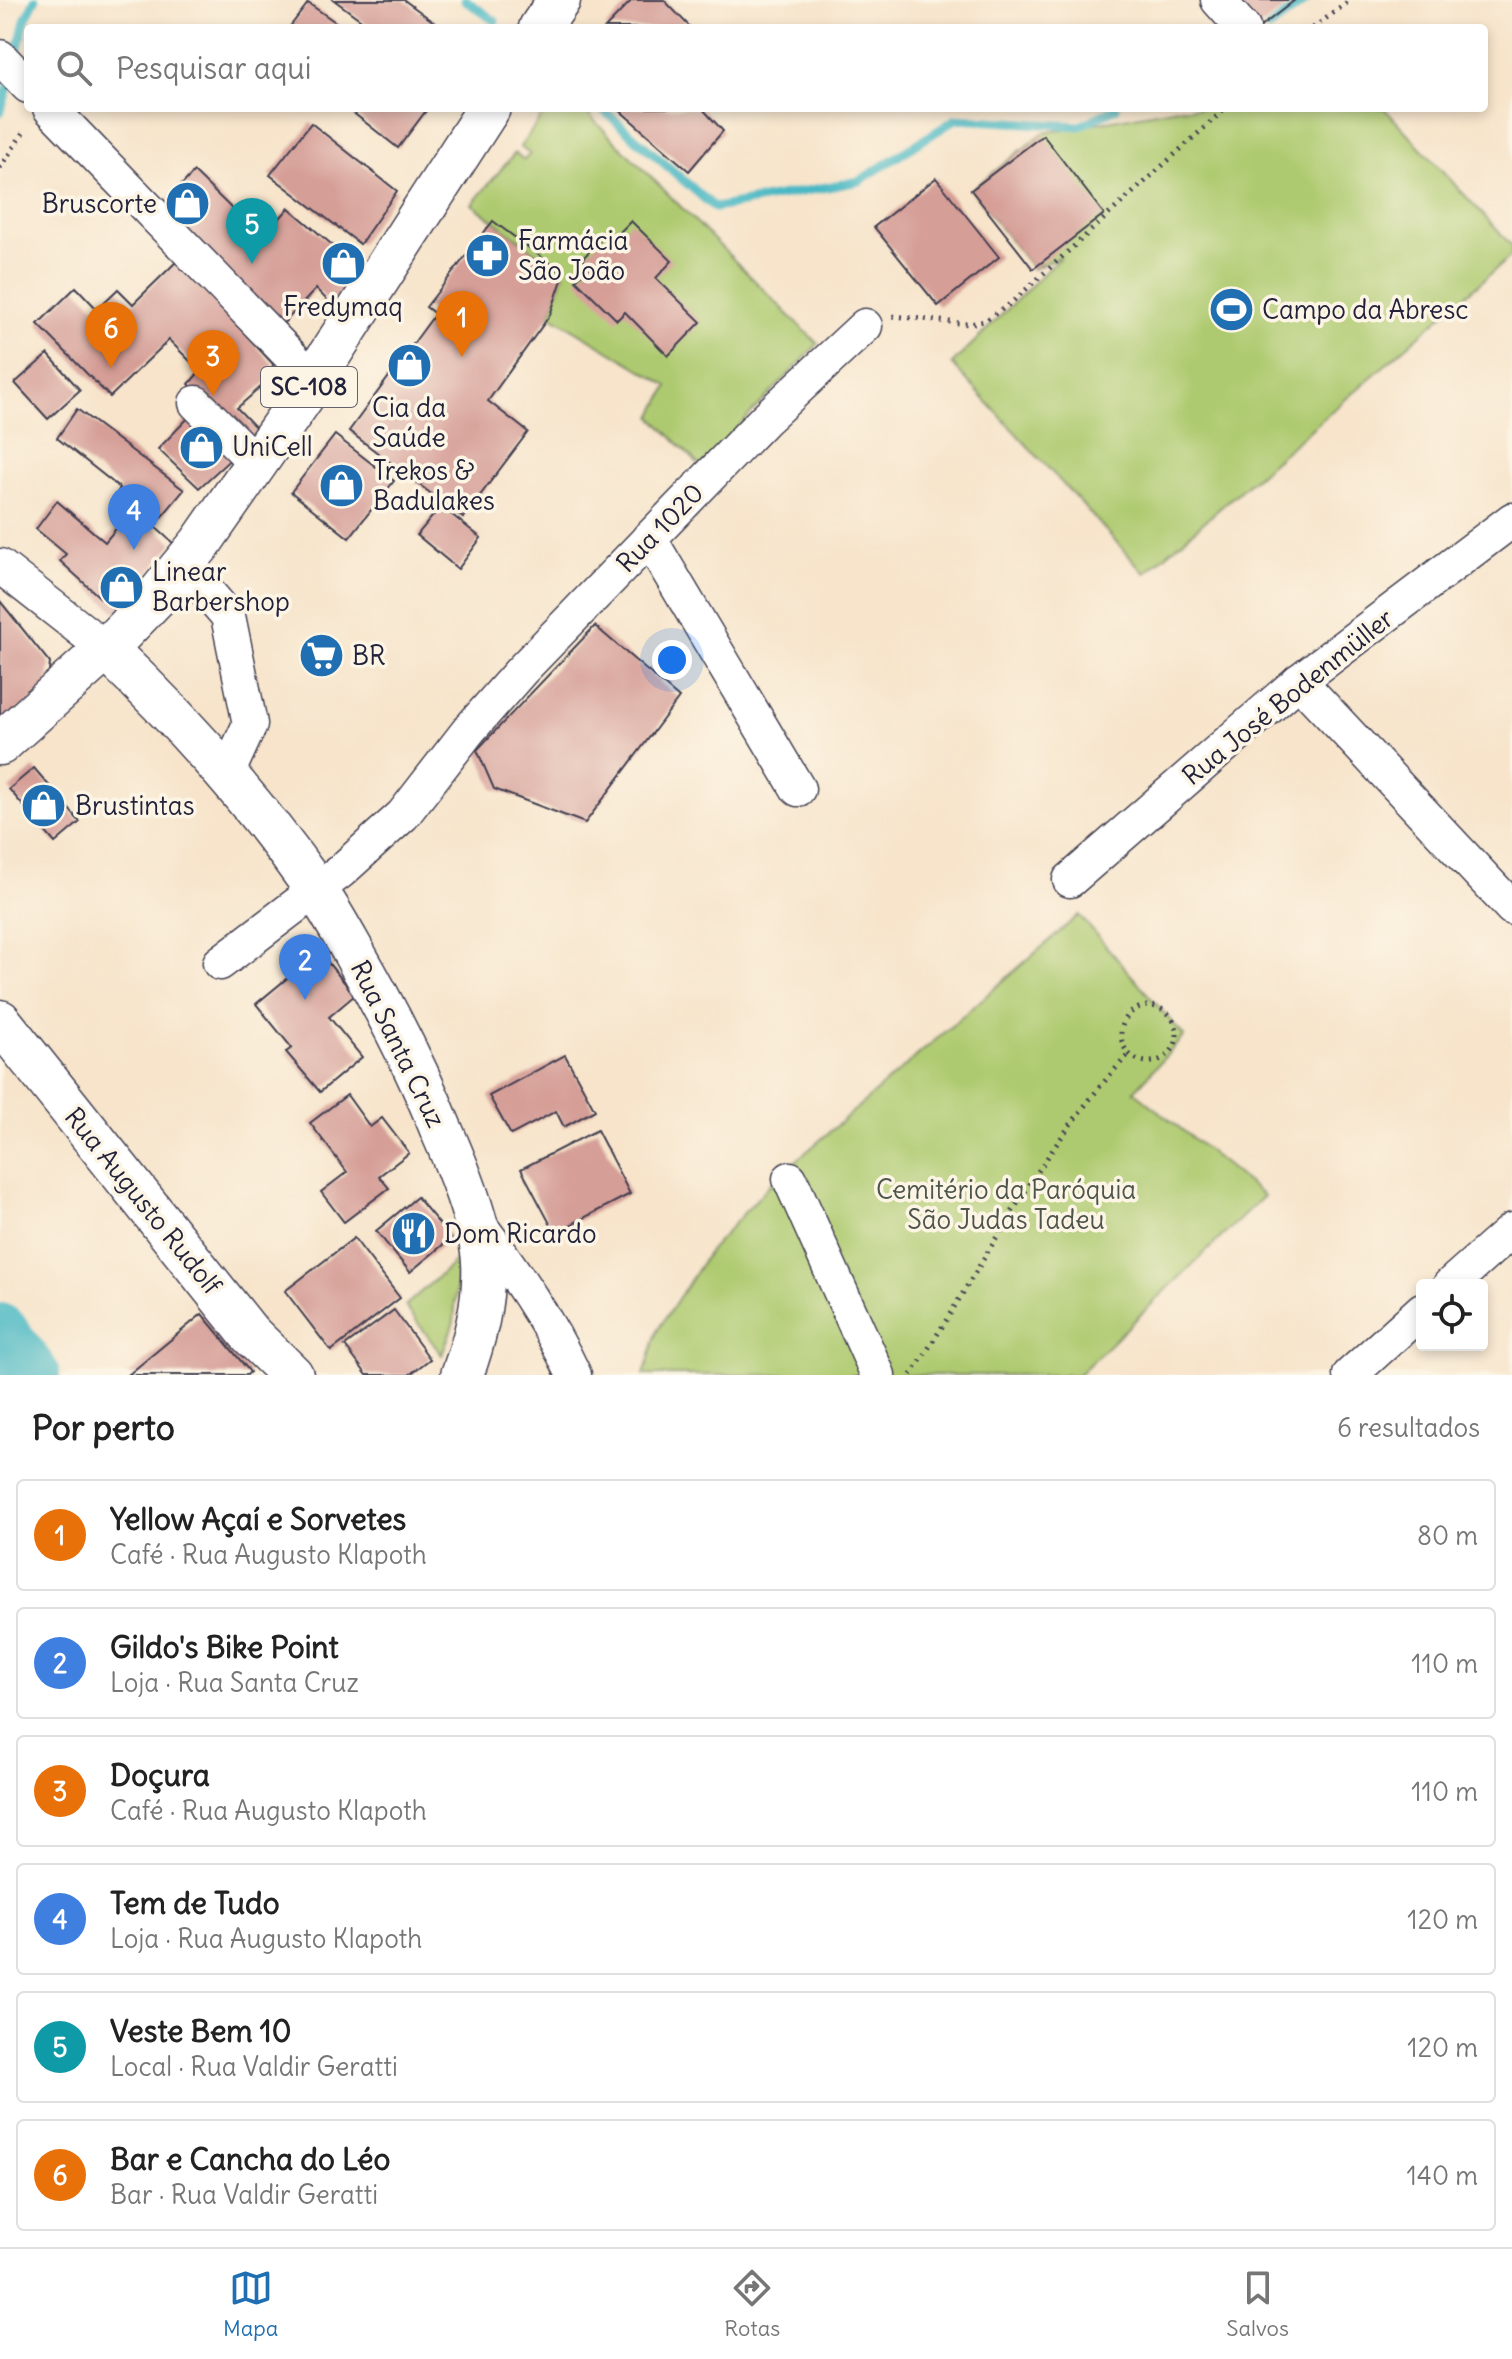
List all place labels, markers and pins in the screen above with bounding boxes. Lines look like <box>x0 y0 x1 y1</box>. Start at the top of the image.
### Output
shop icon: Bruscorte <box>164 180 212 228</box>
place label: Bruscorte <box>42 187 157 220</box>
pin: 5 <box>226 198 278 264</box>
place label: Farmácia São João <box>518 224 628 287</box>
pharmacy icon: Farmácia São João <box>463 232 511 280</box>
shop icon: Fredymaq <box>319 240 367 288</box>
sports icon: Campo da Abresc <box>1207 286 1255 334</box>
place label: Fredymaq <box>283 290 403 323</box>
pin: 1 <box>436 291 488 357</box>
place label: Campo da Abresc <box>1262 293 1468 326</box>
pin: 6 <box>85 302 137 368</box>
pin: 3 <box>187 330 239 396</box>
shop icon: Cia da Saúde <box>385 341 433 389</box>
place label: Cia da Saúde <box>372 391 446 454</box>
shop icon: UniCell <box>177 423 225 471</box>
place label: UniCell <box>232 430 313 463</box>
place label: Trekos & Badulakes <box>373 454 495 517</box>
shop icon: Trekos & Badulakes <box>318 462 366 510</box>
pin: 4 <box>108 484 160 550</box>
place label: Linear Barbershop <box>152 555 290 618</box>
shop icon: Linear Barbershop <box>97 563 145 611</box>
supermarket icon: BR <box>297 632 345 680</box>
place label: BR <box>352 639 386 672</box>
shop icon: Brustintas <box>20 782 68 830</box>
place label: Brustintas <box>75 789 195 822</box>
pin: 2 <box>279 934 331 1000</box>
restaurant icon: Dom Ricardo <box>389 1210 437 1258</box>
place label: Dom Ricardo <box>444 1217 597 1250</box>

